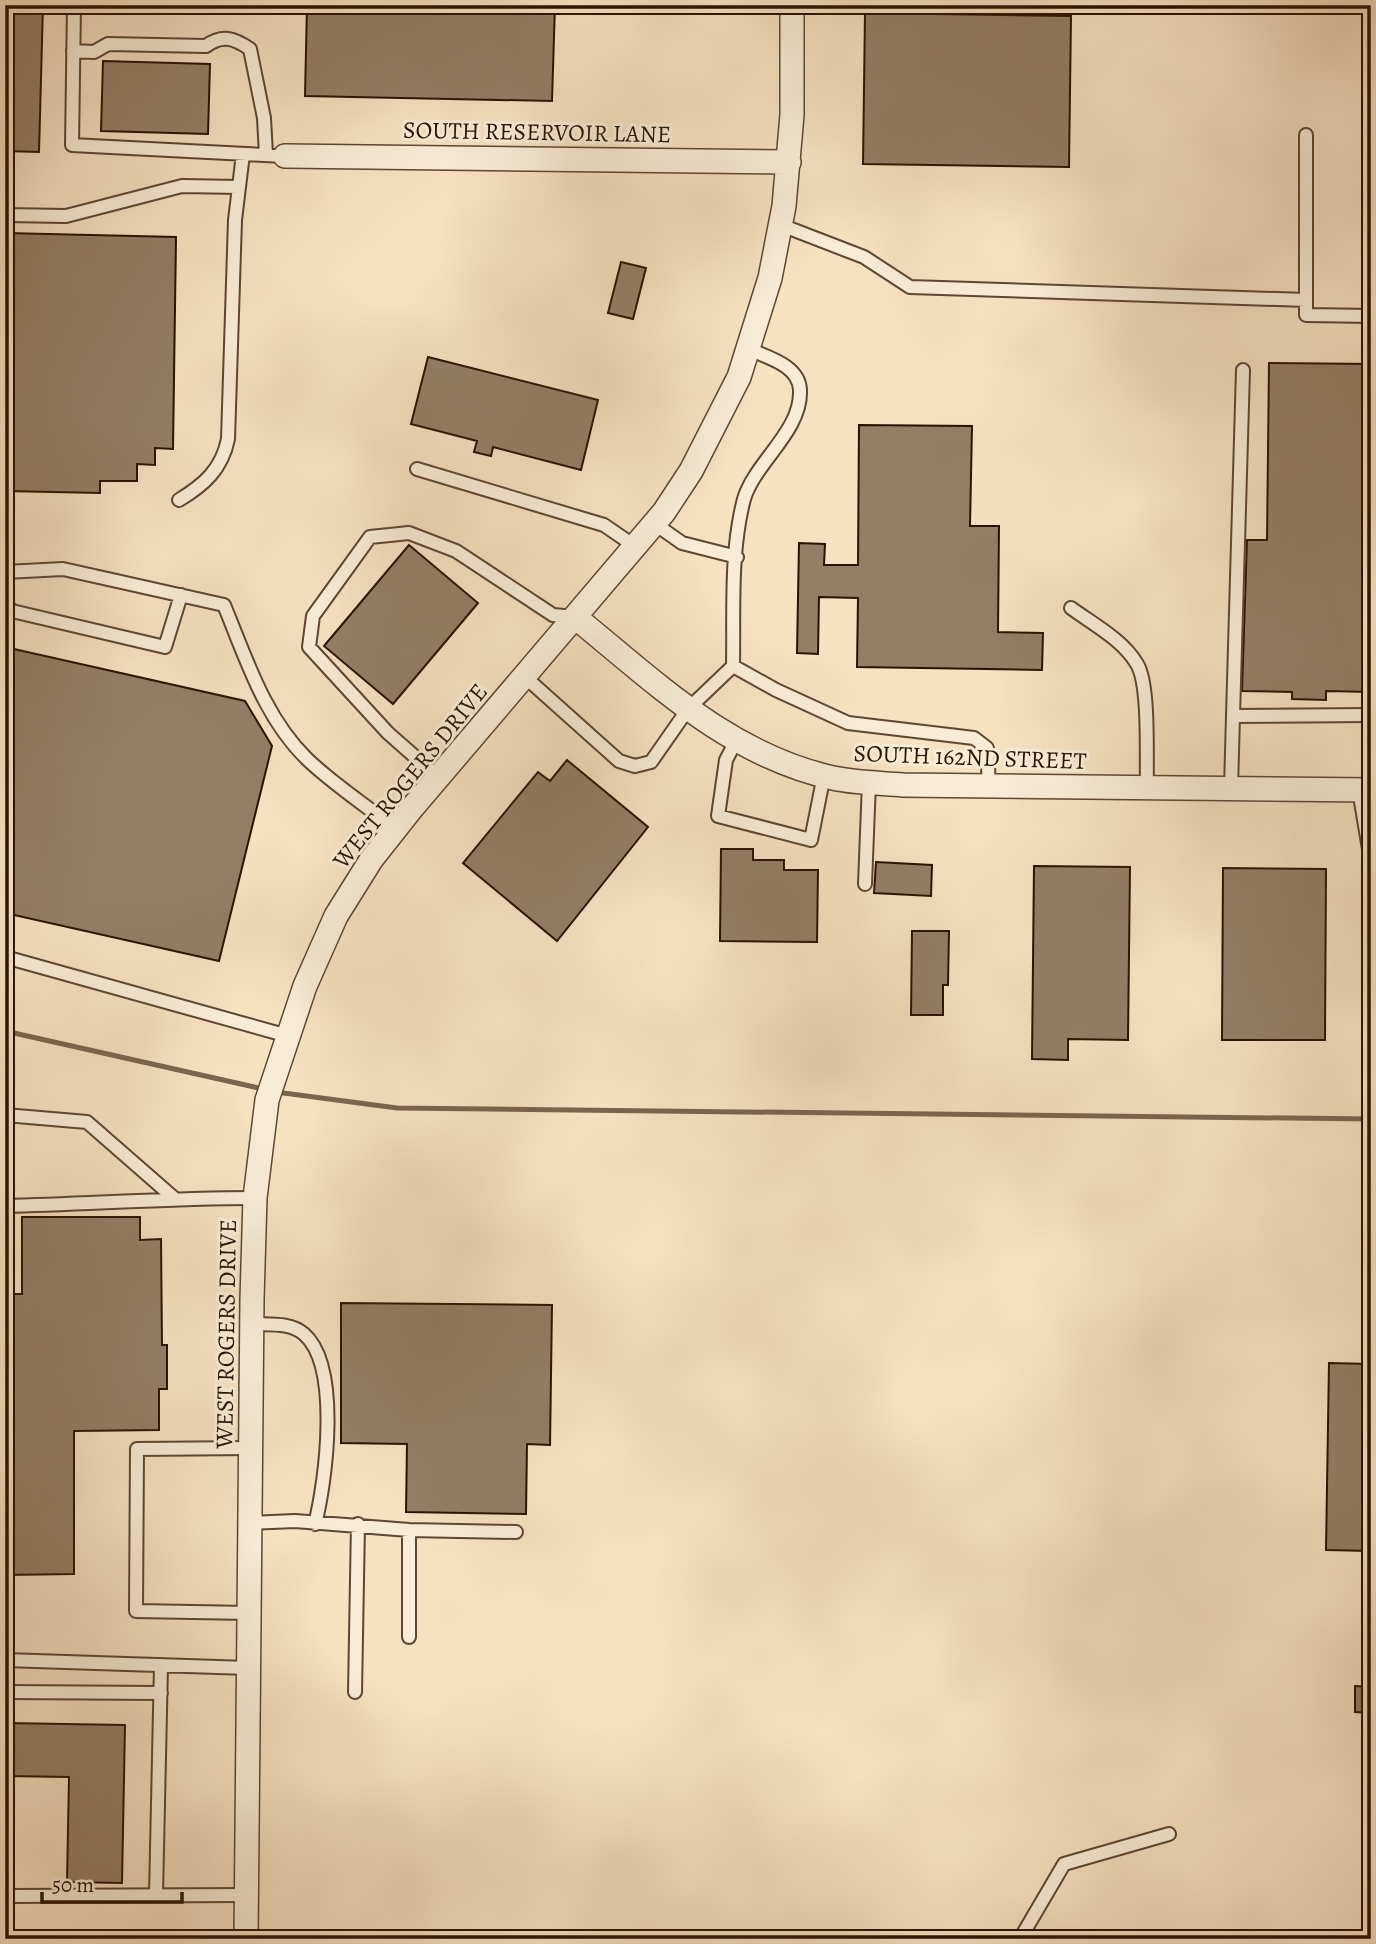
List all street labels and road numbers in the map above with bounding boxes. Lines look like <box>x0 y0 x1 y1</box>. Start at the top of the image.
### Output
street label: SOUTH RESERVOIR LANE <box>403 114 671 150</box>
street label: WEST ROGERS DRIVE <box>325 677 495 876</box>
street label: SOUTH 162ND STREET <box>853 737 1087 777</box>
street label: WEST ROGERS DRIVE <box>208 1219 244 1450</box>

